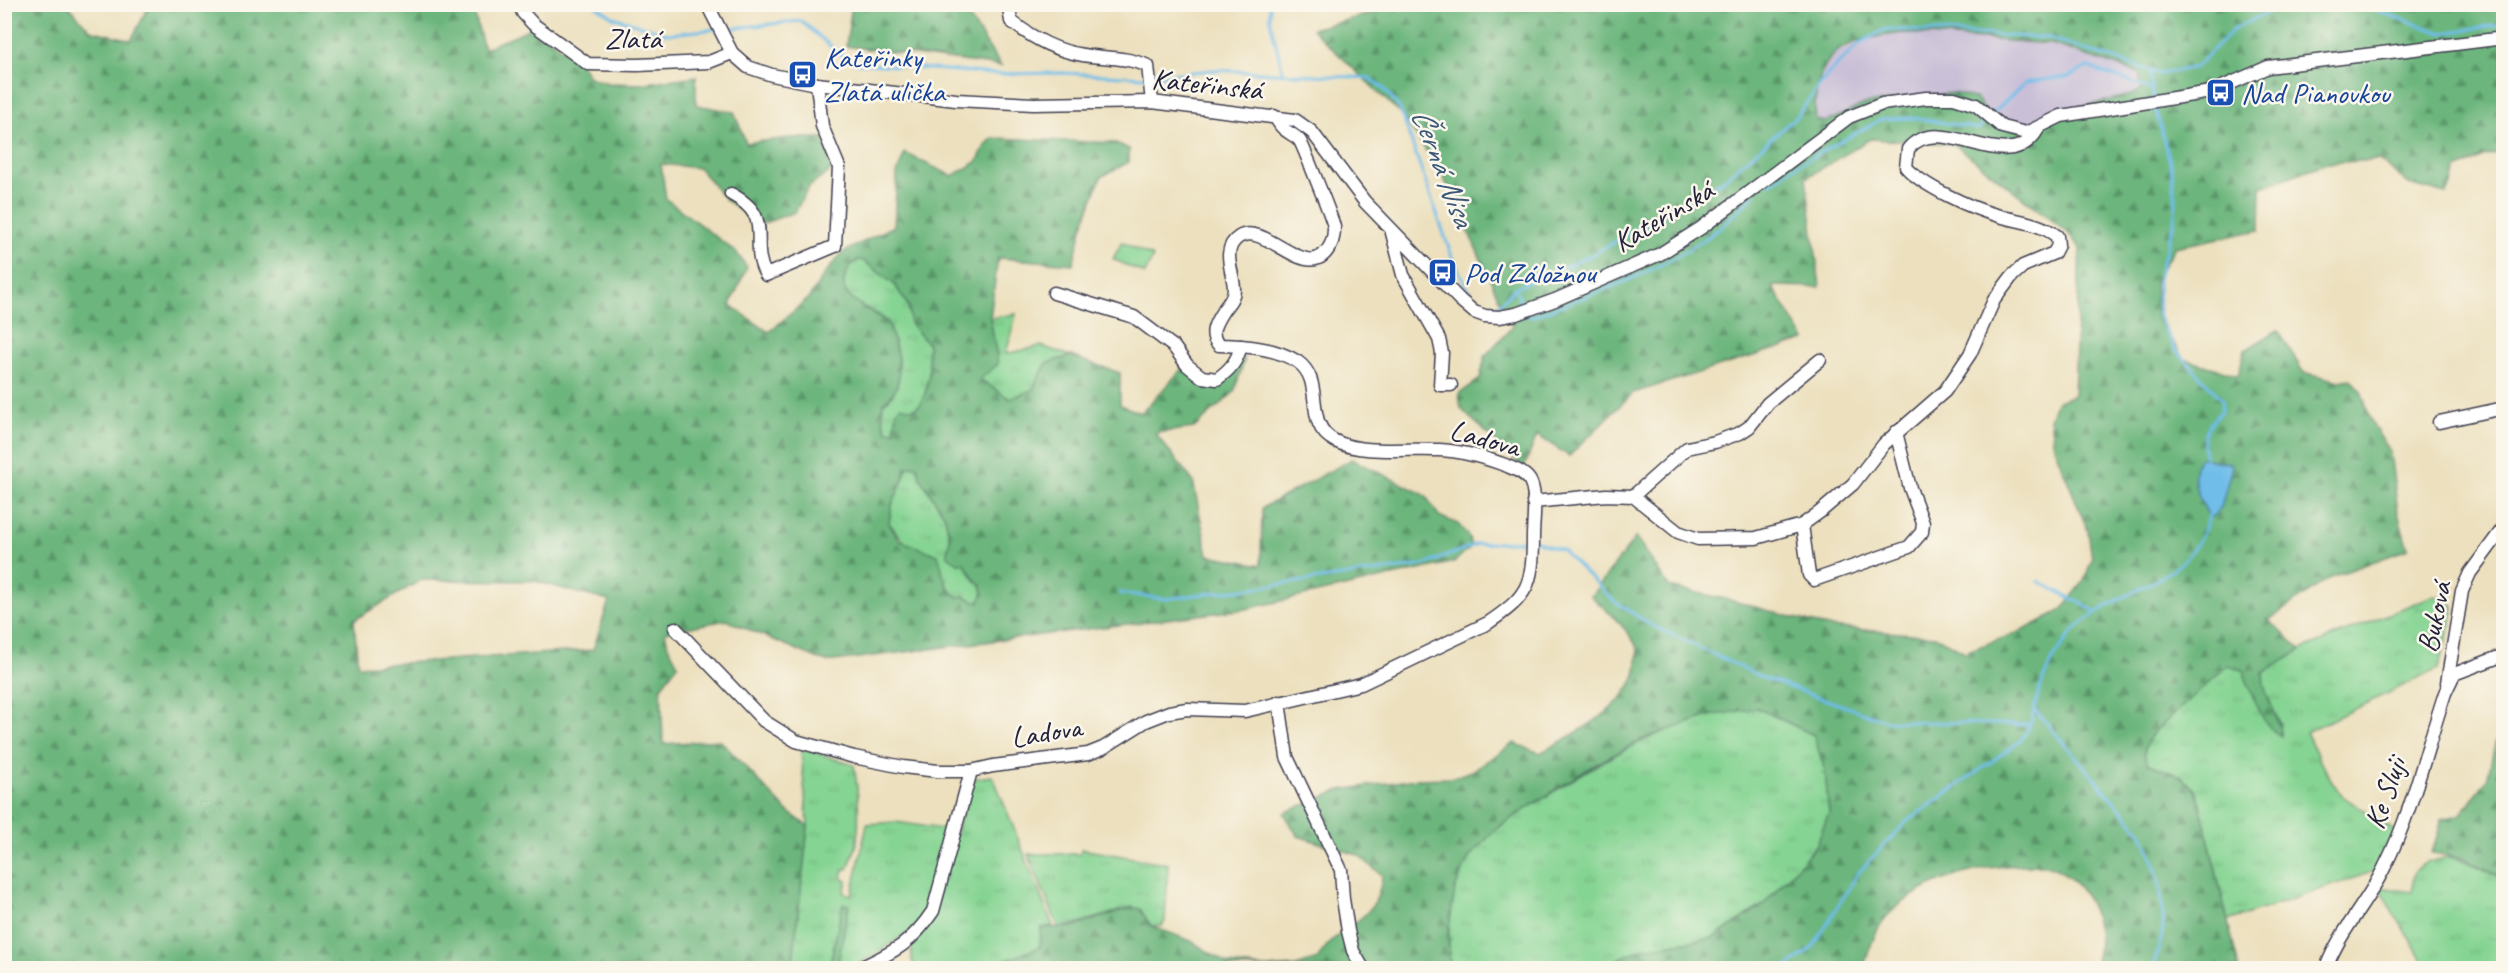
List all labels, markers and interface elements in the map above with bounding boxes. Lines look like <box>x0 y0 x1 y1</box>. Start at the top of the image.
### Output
street label: Zlatá <box>605 19 664 57</box>
place label: Kateřinky Zlatá ulička <box>824 38 947 110</box>
bus stop icon: Kateřinky Zlatá ulička <box>787 58 819 90</box>
street label: Kateřinská <box>1150 59 1267 109</box>
place label: Nad Pianovkou <box>2241 74 2392 112</box>
bus stop icon: Nad Pianovkou <box>2204 77 2236 109</box>
water label: Černá Nisa <box>1402 102 1485 235</box>
street label: Kateřinská <box>1606 170 1723 261</box>
place label: Pod Záložnou <box>1464 254 1598 292</box>
bus stop icon: Pod Záložnou <box>1427 257 1459 289</box>
street label: Ladova <box>1446 411 1527 466</box>
street label: Buková <box>2408 575 2461 656</box>
street label: Ladova <box>1008 707 1086 756</box>
street label: Ke Sluji <box>2355 749 2416 834</box>

